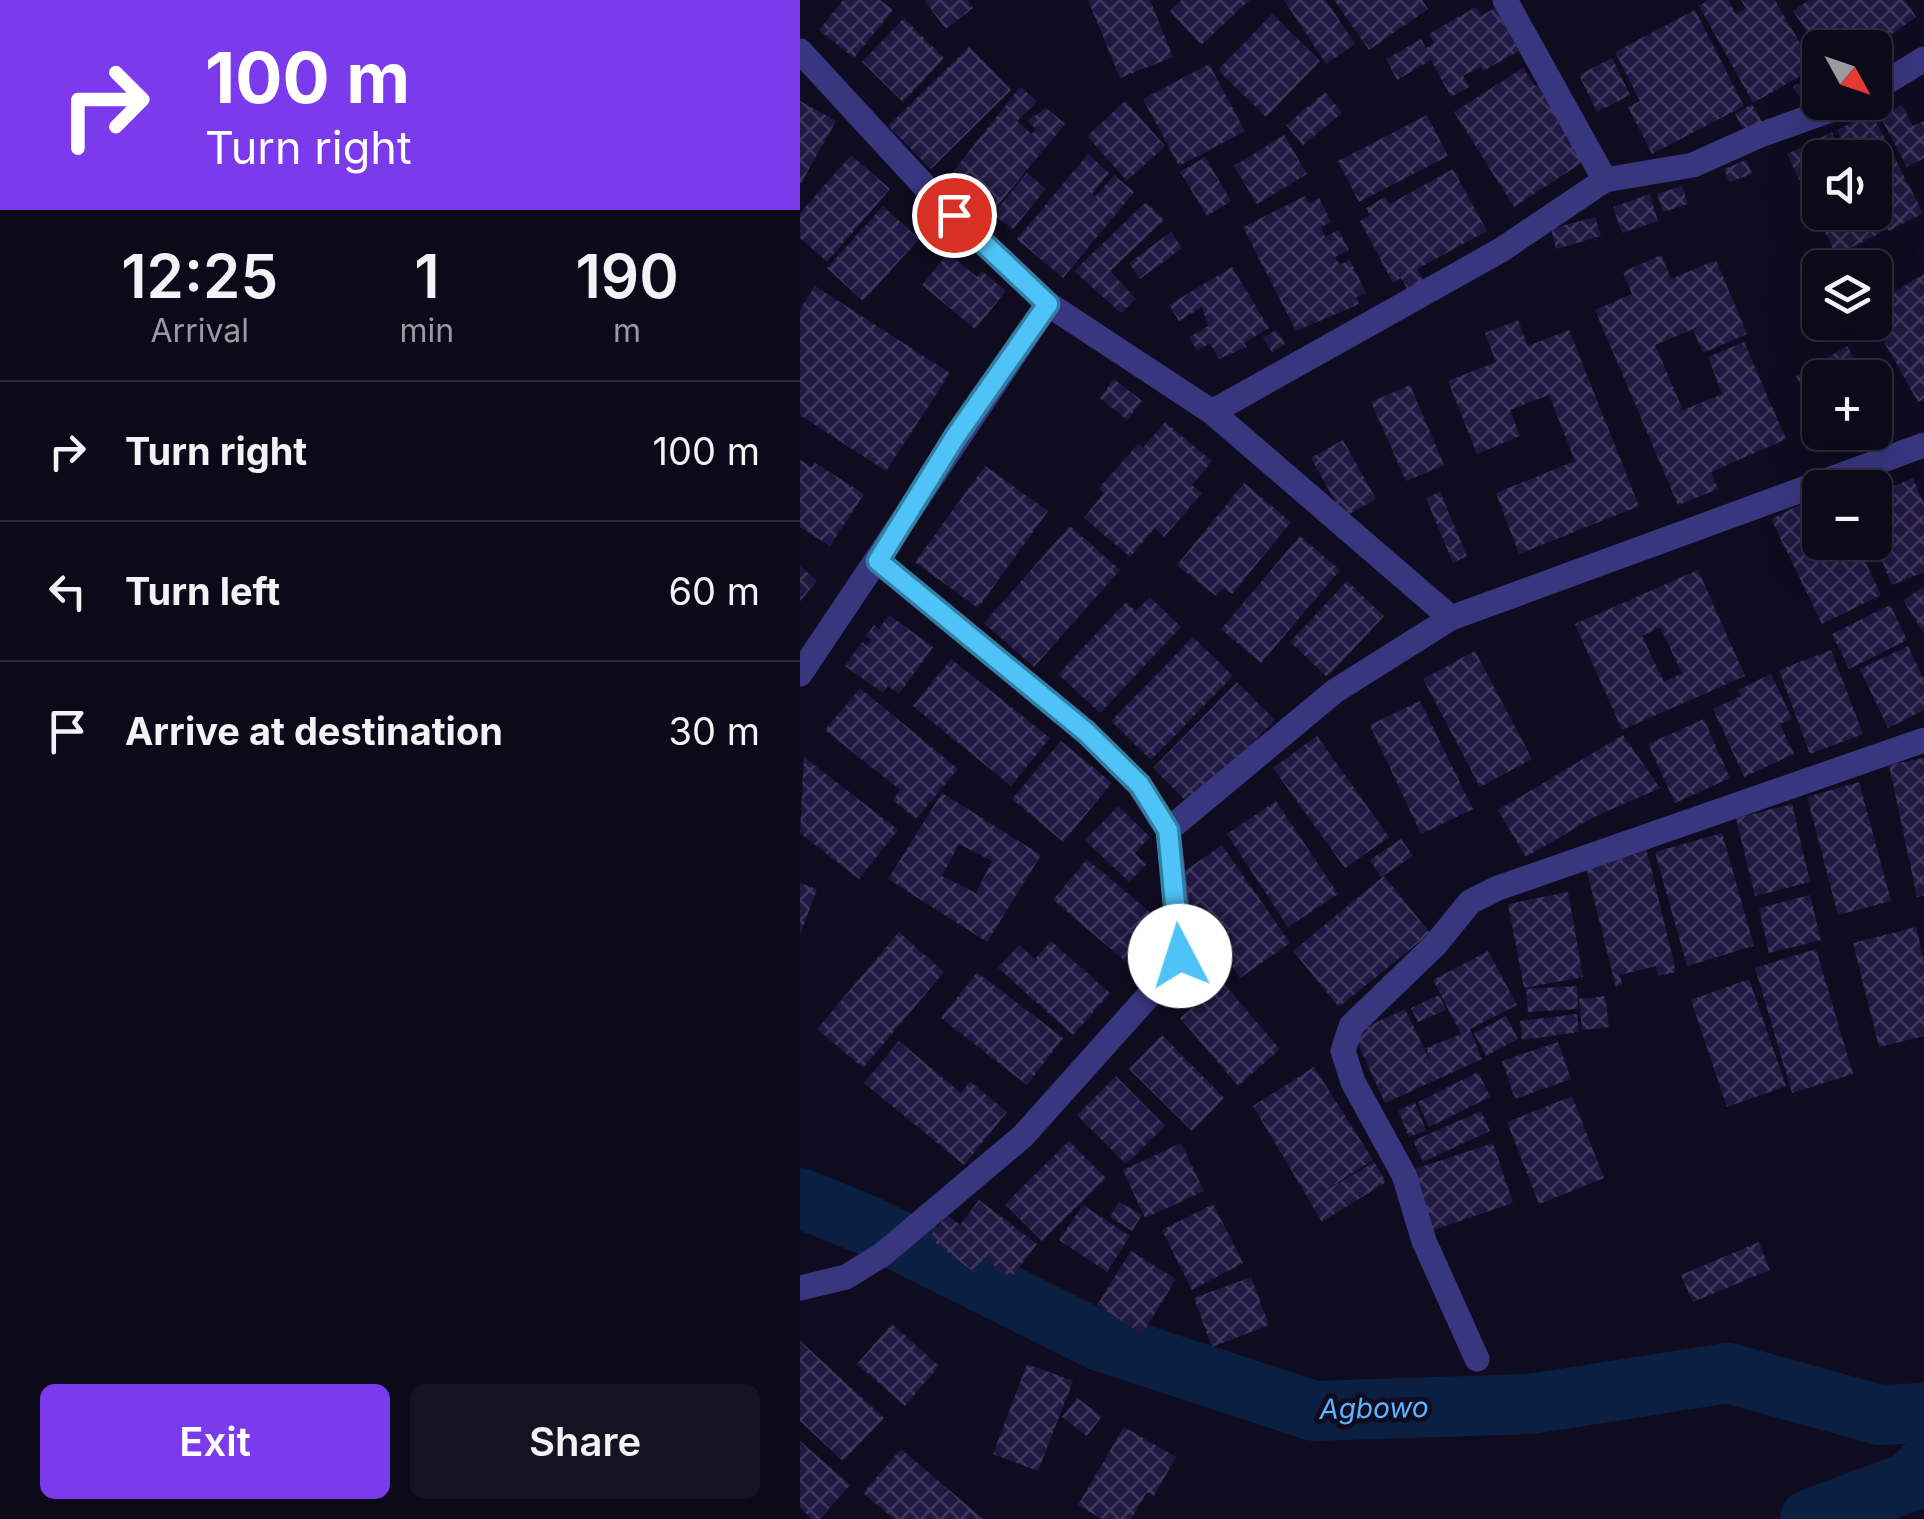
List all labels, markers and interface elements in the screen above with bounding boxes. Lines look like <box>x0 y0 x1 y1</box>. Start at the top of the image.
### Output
north arrow <box>1802 30 1892 120</box>
map controls <box>1802 30 1892 560</box>
text: 100 m <box>205 35 410 120</box>
icon: right <box>40 40 170 170</box>
text: Turn right <box>205 120 412 175</box>
button: sound <box>1802 140 1892 230</box>
pin <box>912 173 997 258</box>
icon: arrive <box>927 188 982 243</box>
text: 12:25 <box>121 240 278 312</box>
text: 1 <box>414 240 440 312</box>
text: 190 <box>575 240 679 312</box>
button: layers <box>1802 250 1892 340</box>
text: Arrival <box>151 311 249 350</box>
text: min <box>399 311 454 350</box>
text: m <box>613 311 641 350</box>
button: + <box>1802 360 1892 450</box>
icon: right <box>40 424 95 479</box>
text: Turn right <box>125 428 307 474</box>
text: 100 m <box>653 428 760 474</box>
button: − <box>1802 470 1892 560</box>
icon: left <box>40 564 95 619</box>
text: Turn left <box>125 568 280 614</box>
text: 60 m <box>668 568 760 614</box>
icon: arrive <box>40 704 95 759</box>
text: Arrive at destination <box>125 708 503 754</box>
text: 30 m <box>669 708 760 754</box>
position arrow <box>1128 904 1232 1008</box>
button: Exit <box>40 1384 390 1499</box>
button: Share <box>410 1384 760 1499</box>
water label: Agbowo <box>1318 1390 1429 1426</box>

